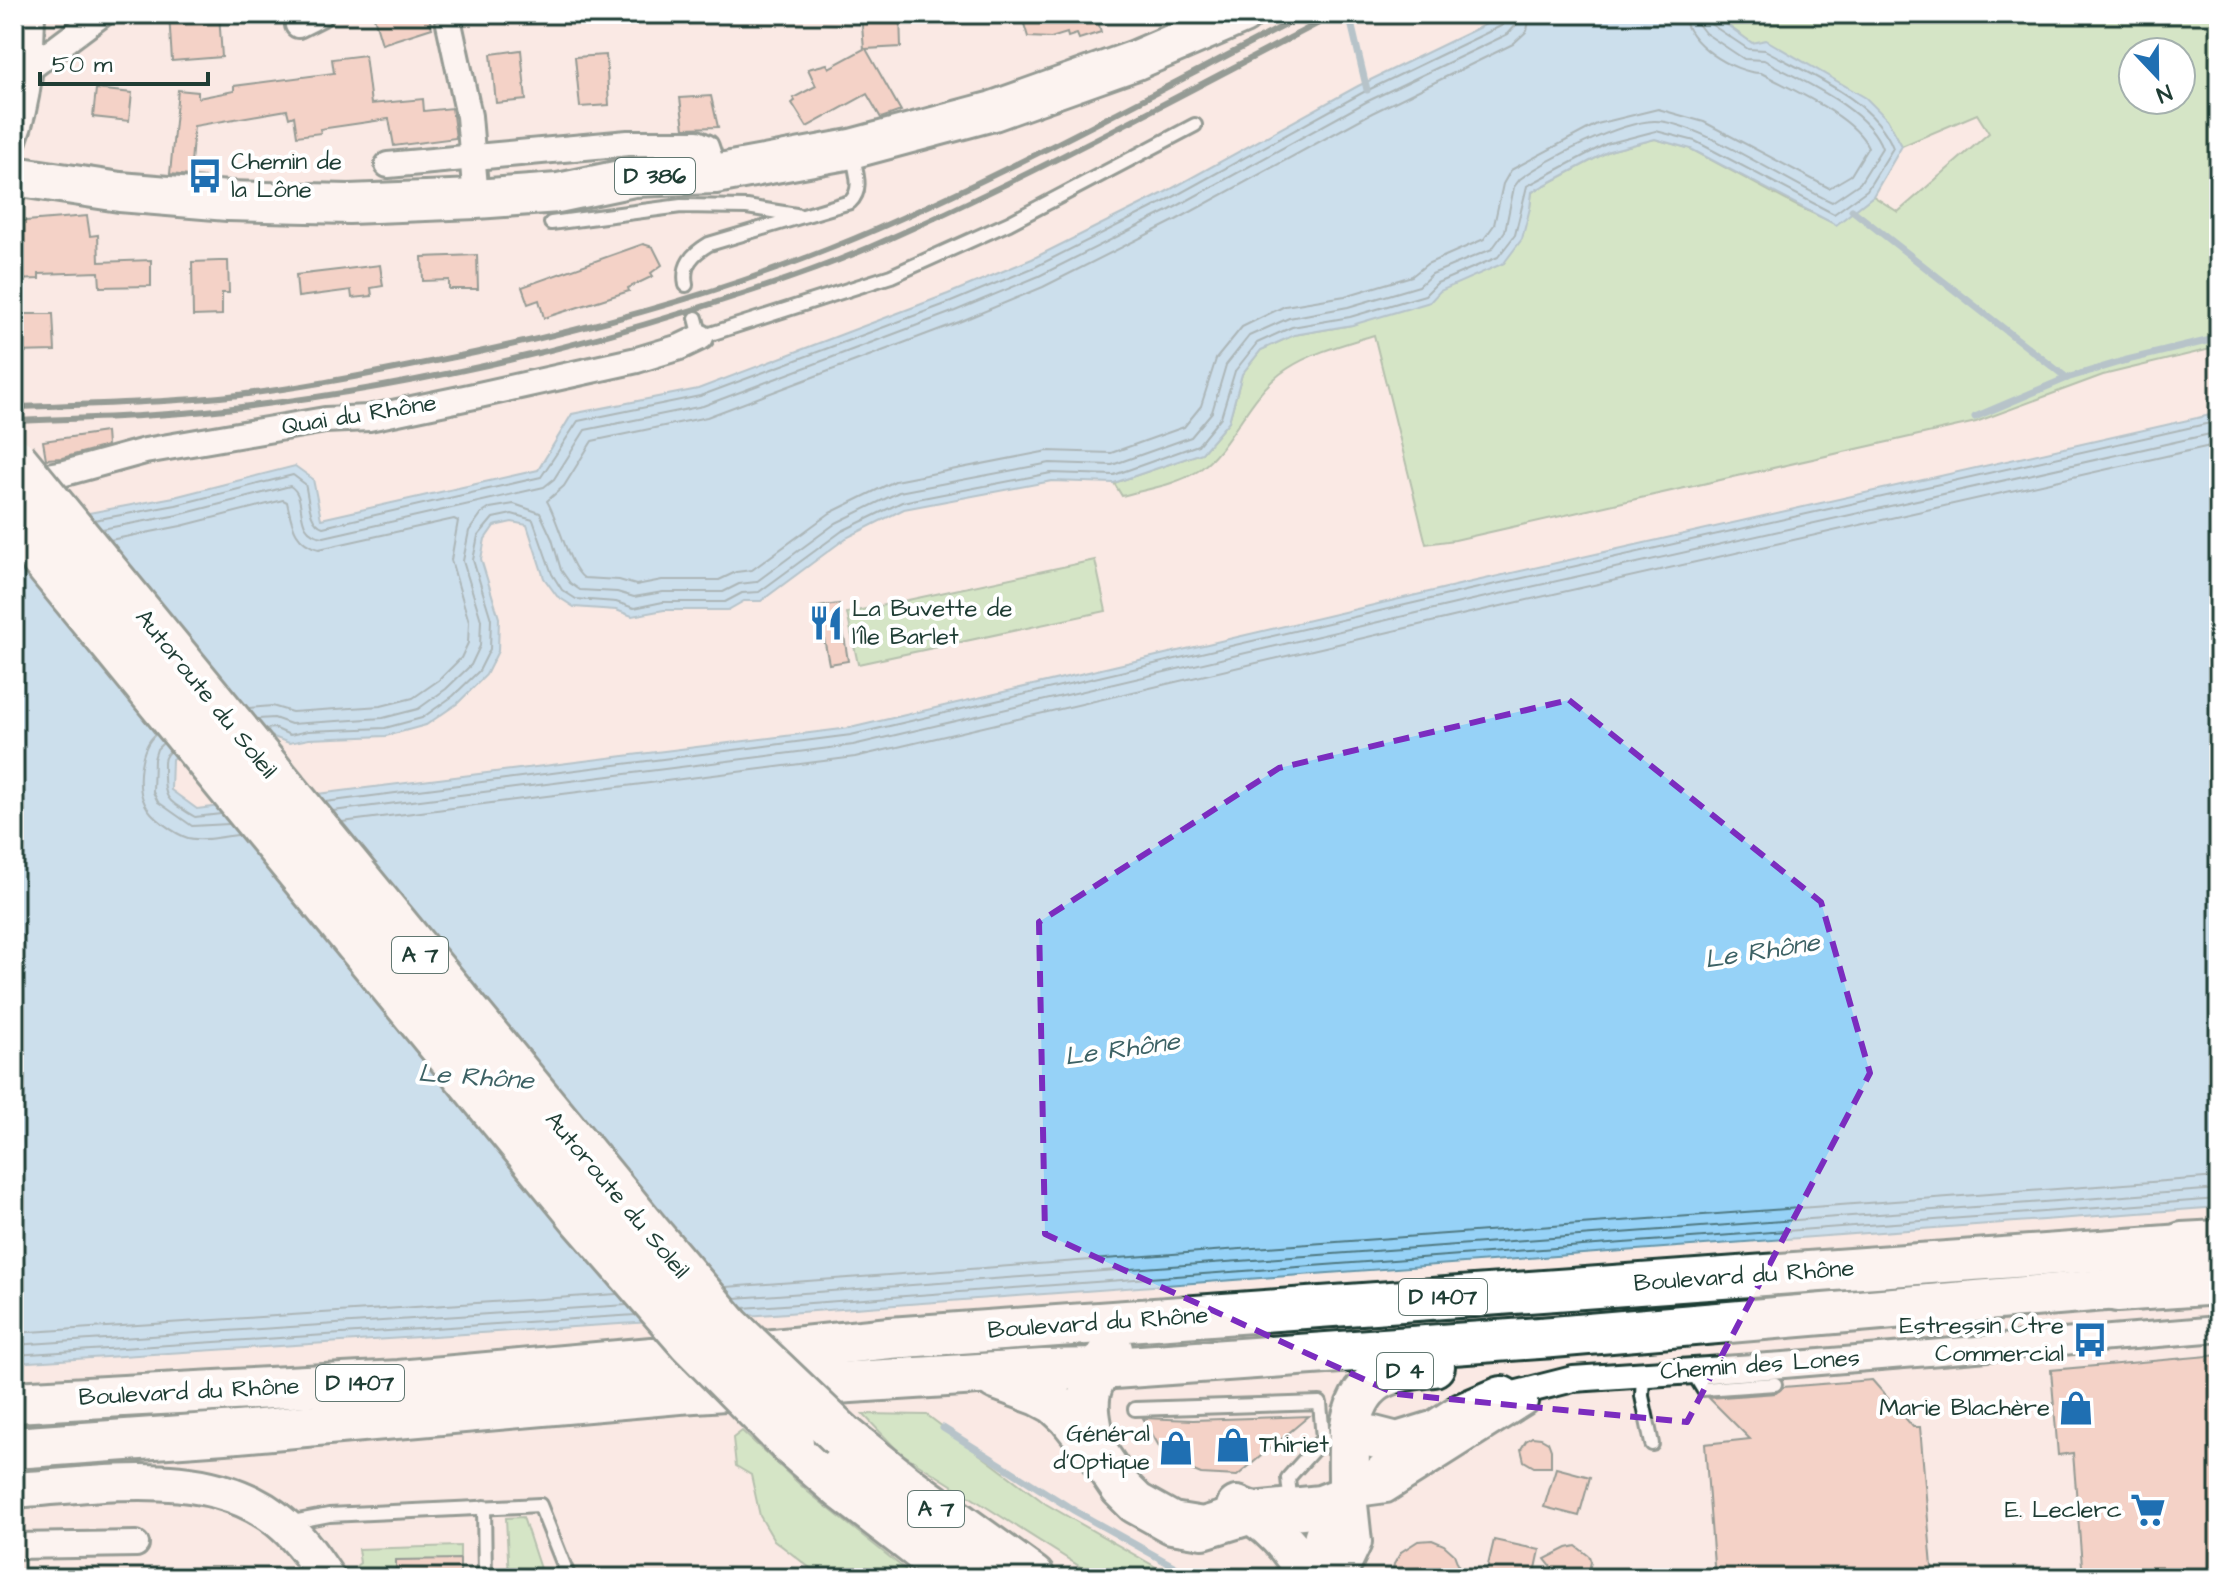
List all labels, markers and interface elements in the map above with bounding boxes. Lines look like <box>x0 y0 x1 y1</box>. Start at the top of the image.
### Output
scale bar <box>40 36 208 86</box>
north arrow <box>2117 36 2197 116</box>
text: 50 m <box>52 48 113 82</box>
text: N <box>2152 76 2176 110</box>
place label: Chemin de la Lône <box>231 145 342 207</box>
bus stop icon: Chemin de la Lône <box>186 157 224 195</box>
road number: D 386 <box>615 158 695 194</box>
street label: Quai du Rhône <box>279 386 439 444</box>
place label: La Buvette de l'Île Barlet <box>852 592 1012 654</box>
street label: Autoroute du Soleil <box>127 602 285 786</box>
restaurant icon: La Buvette de l'Île Barlet <box>807 604 845 642</box>
water label: Le Rhône <box>1702 924 1824 978</box>
road number: A 7 <box>392 937 448 973</box>
water label: Le Rhône <box>1062 1023 1184 1075</box>
water label: Le Rhône <box>417 1055 537 1099</box>
street label: Autoroute du Soleil <box>537 1104 697 1286</box>
street label: Boulevard du Rhône <box>1633 1251 1855 1301</box>
road number: D 1407 <box>1399 1279 1487 1315</box>
street label: Boulevard du Rhône <box>987 1298 1209 1348</box>
place label: Estressin Ctre Commercial <box>1900 1309 2064 1371</box>
bus stop icon: Estressin Ctre Commercial <box>2071 1321 2109 1359</box>
street label: Chemin des Lones <box>1659 1341 1861 1389</box>
road number: D 4 <box>1377 1353 1433 1389</box>
road number: D 1407 <box>316 1365 404 1401</box>
street label: Boulevard du Rhône <box>78 1369 300 1415</box>
shop icon: Marie Blachère <box>2057 1389 2095 1427</box>
place label: Marie Blachère <box>1879 1391 2050 1425</box>
place label: Général d'Optique <box>1054 1417 1150 1479</box>
shop icon: Thiriet <box>1214 1426 1252 1464</box>
place label: Thiriet <box>1259 1428 1329 1462</box>
shop icon: Général d'Optique <box>1157 1429 1195 1467</box>
road number: A 7 <box>908 1491 964 1527</box>
supermarket icon: E. Leclerc <box>2129 1491 2167 1529</box>
place label: E. Leclerc <box>2005 1493 2122 1527</box>

